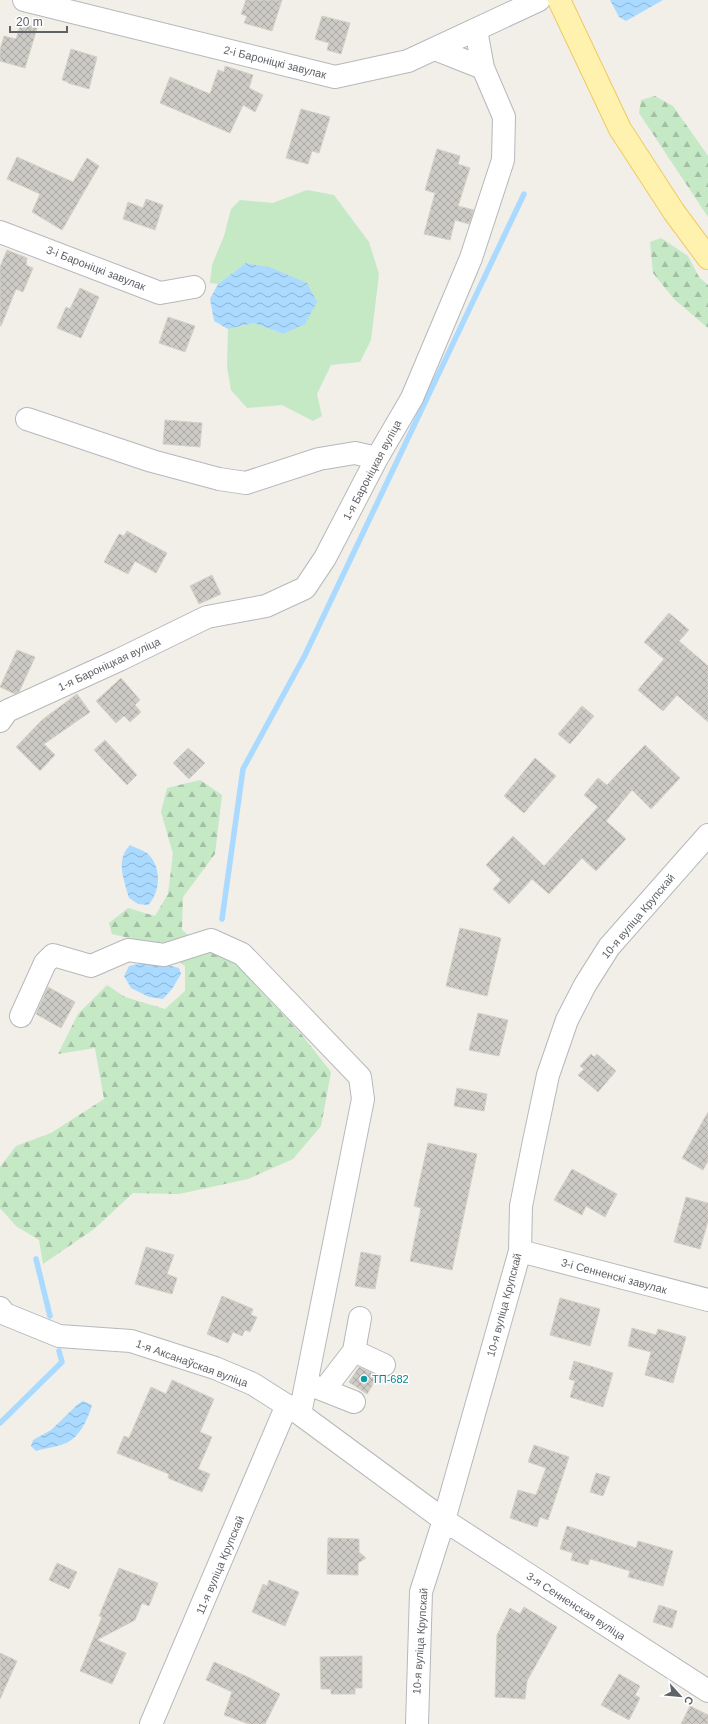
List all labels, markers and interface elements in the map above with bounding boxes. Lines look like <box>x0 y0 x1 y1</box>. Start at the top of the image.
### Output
scale bar <box>10 8 67 34</box>
text: 20 m <box>16 15 43 29</box>
street label: 2-і Бароніцкі завулак <box>222 43 328 81</box>
street label: 3-і Бароніцкі завулак <box>45 244 148 293</box>
street label: 1-я Бароніцкая вуліца <box>341 417 404 522</box>
street label: 1-я Бароніцкая вуліца <box>56 635 163 693</box>
street label: 10-я вуліца Крупскай <box>599 871 677 961</box>
street label: 10-я вуліца Крупскай <box>484 1252 524 1358</box>
street label: 3-і Сенненскі завулак <box>560 1256 668 1296</box>
street label: 1-я Аксанаўская вуліца <box>134 1337 250 1389</box>
place label: ТП-682 <box>372 1373 409 1385</box>
marker: ТП-682 <box>359 1374 369 1384</box>
street label: 11-я вуліца Крупскай <box>194 1514 246 1616</box>
street label: 3-я Сенненская вуліца <box>524 1570 628 1643</box>
street label: 10-я вуліца Крупскай <box>410 1587 430 1695</box>
north arrow <box>660 1676 700 1716</box>
text: С <box>682 1694 696 1707</box>

